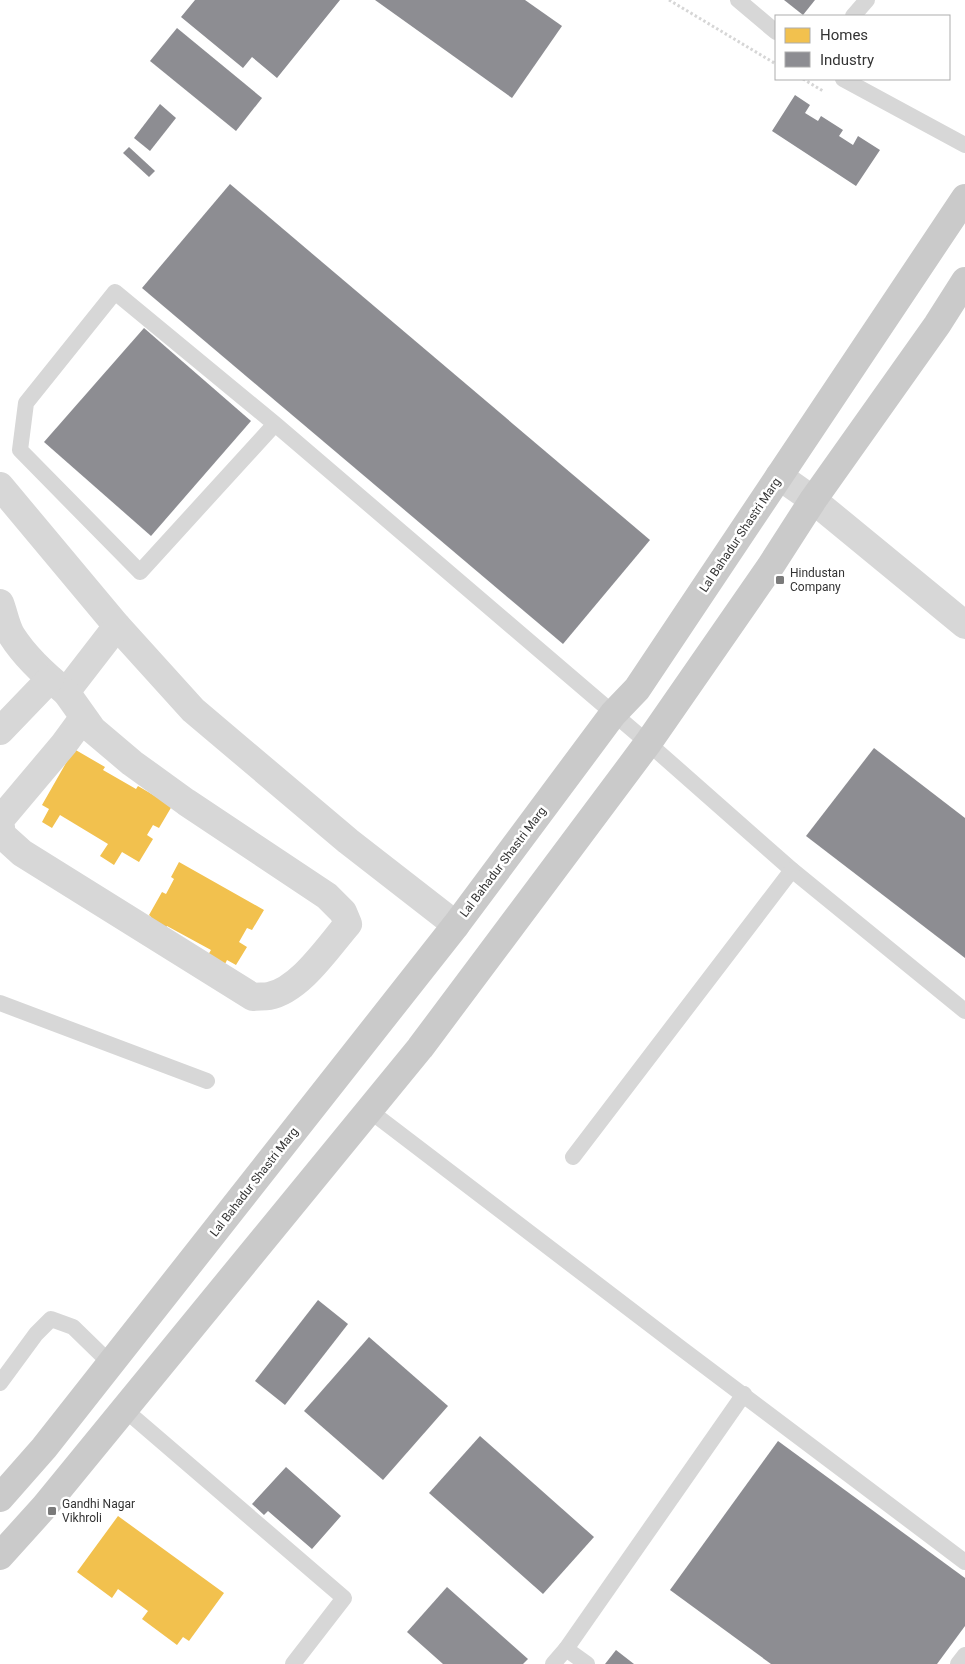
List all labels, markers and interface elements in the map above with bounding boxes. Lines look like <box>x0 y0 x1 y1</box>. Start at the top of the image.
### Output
legend <box>775 15 950 80</box>
text: Homes <box>820 26 868 44</box>
text: Industry <box>820 51 874 69</box>
street label: Lal Bahadur Shastri Marg <box>697 475 783 595</box>
place label: Hindustan Company <box>790 566 845 594</box>
marker: Hindustan Company <box>774 574 786 586</box>
street label: Lal Bahadur Shastri Marg <box>457 804 549 920</box>
street label: Lal Bahadur Shastri Marg <box>207 1125 301 1239</box>
place label: Gandhi Nagar Vikhroli <box>62 1497 135 1525</box>
marker: Gandhi Nagar Vikhroli <box>46 1505 58 1517</box>

